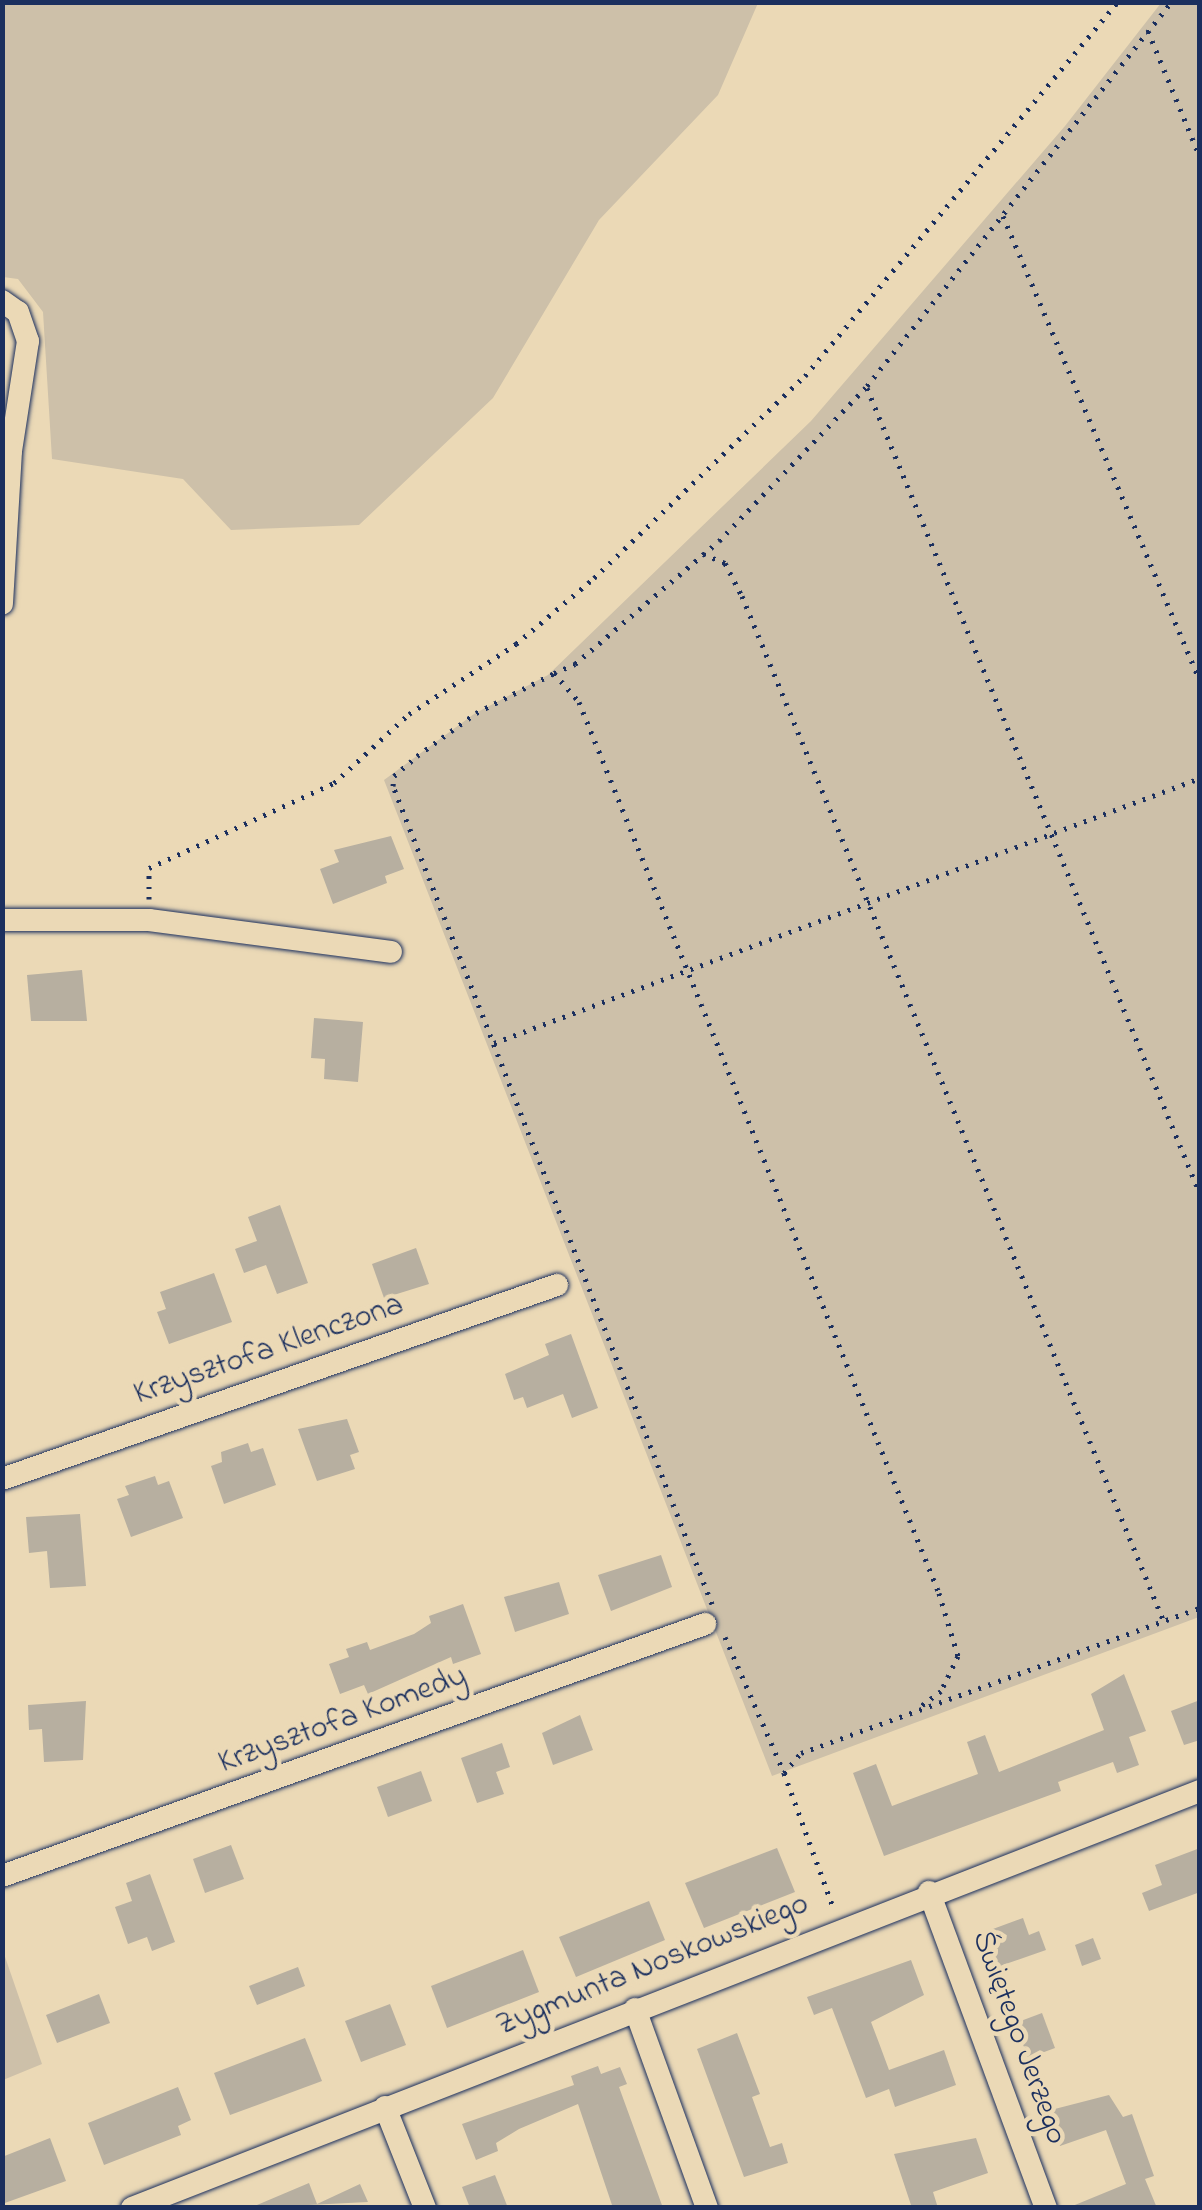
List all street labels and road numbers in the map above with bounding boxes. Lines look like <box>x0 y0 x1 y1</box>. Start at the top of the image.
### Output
street label: Krzysztofa Klenczona <box>129 1287 409 1415</box>
street label: Krzysztofa Komedy <box>214 1658 472 1784</box>
street label: Zygmunta Noskowskiego <box>492 1886 814 2046</box>
street label: Świętego Jerzego <box>962 1926 1074 2150</box>

